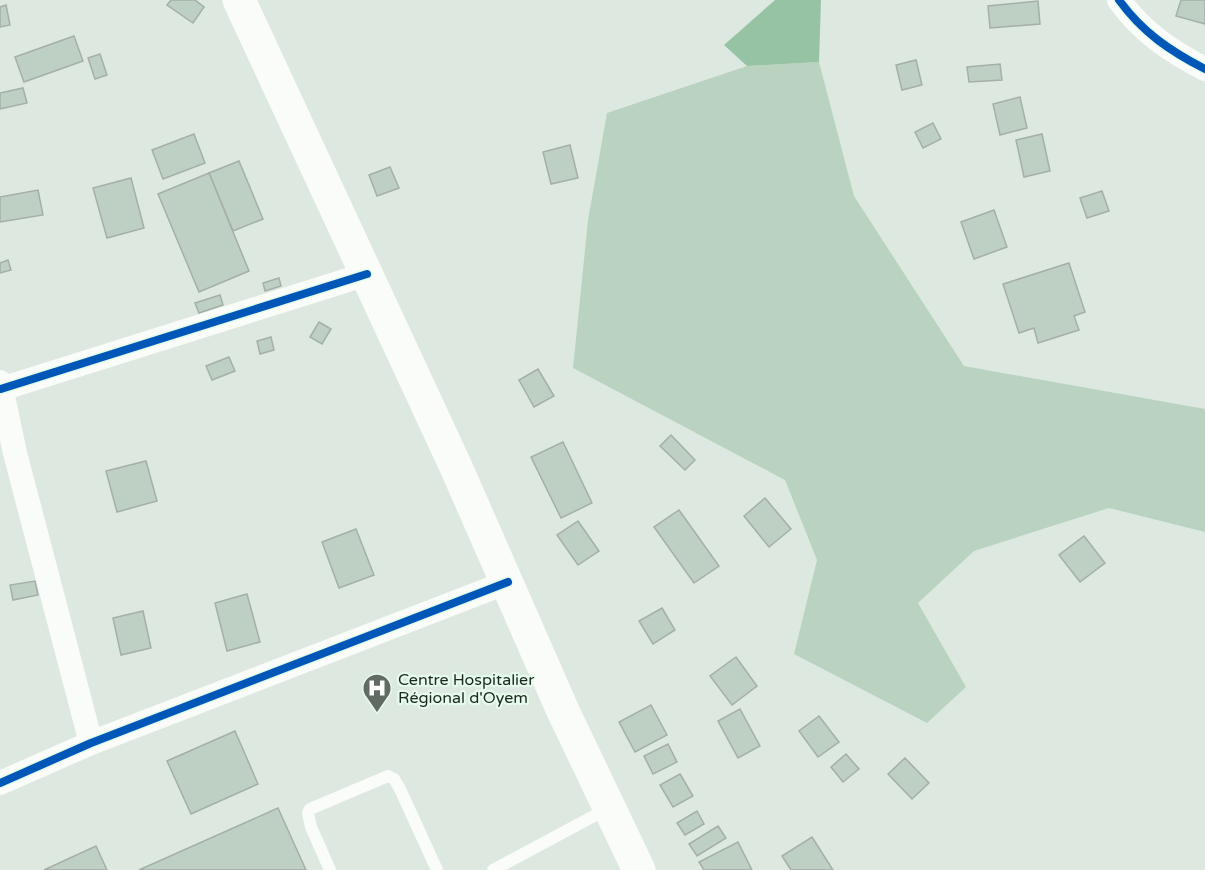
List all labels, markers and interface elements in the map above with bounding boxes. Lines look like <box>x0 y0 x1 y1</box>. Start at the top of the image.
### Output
place label: Centre Hospitalier Régional d'Oyem <box>398 670 535 708</box>
hospital icon: Centre Hospitalier Régional d'Oyem <box>361 672 393 714</box>

